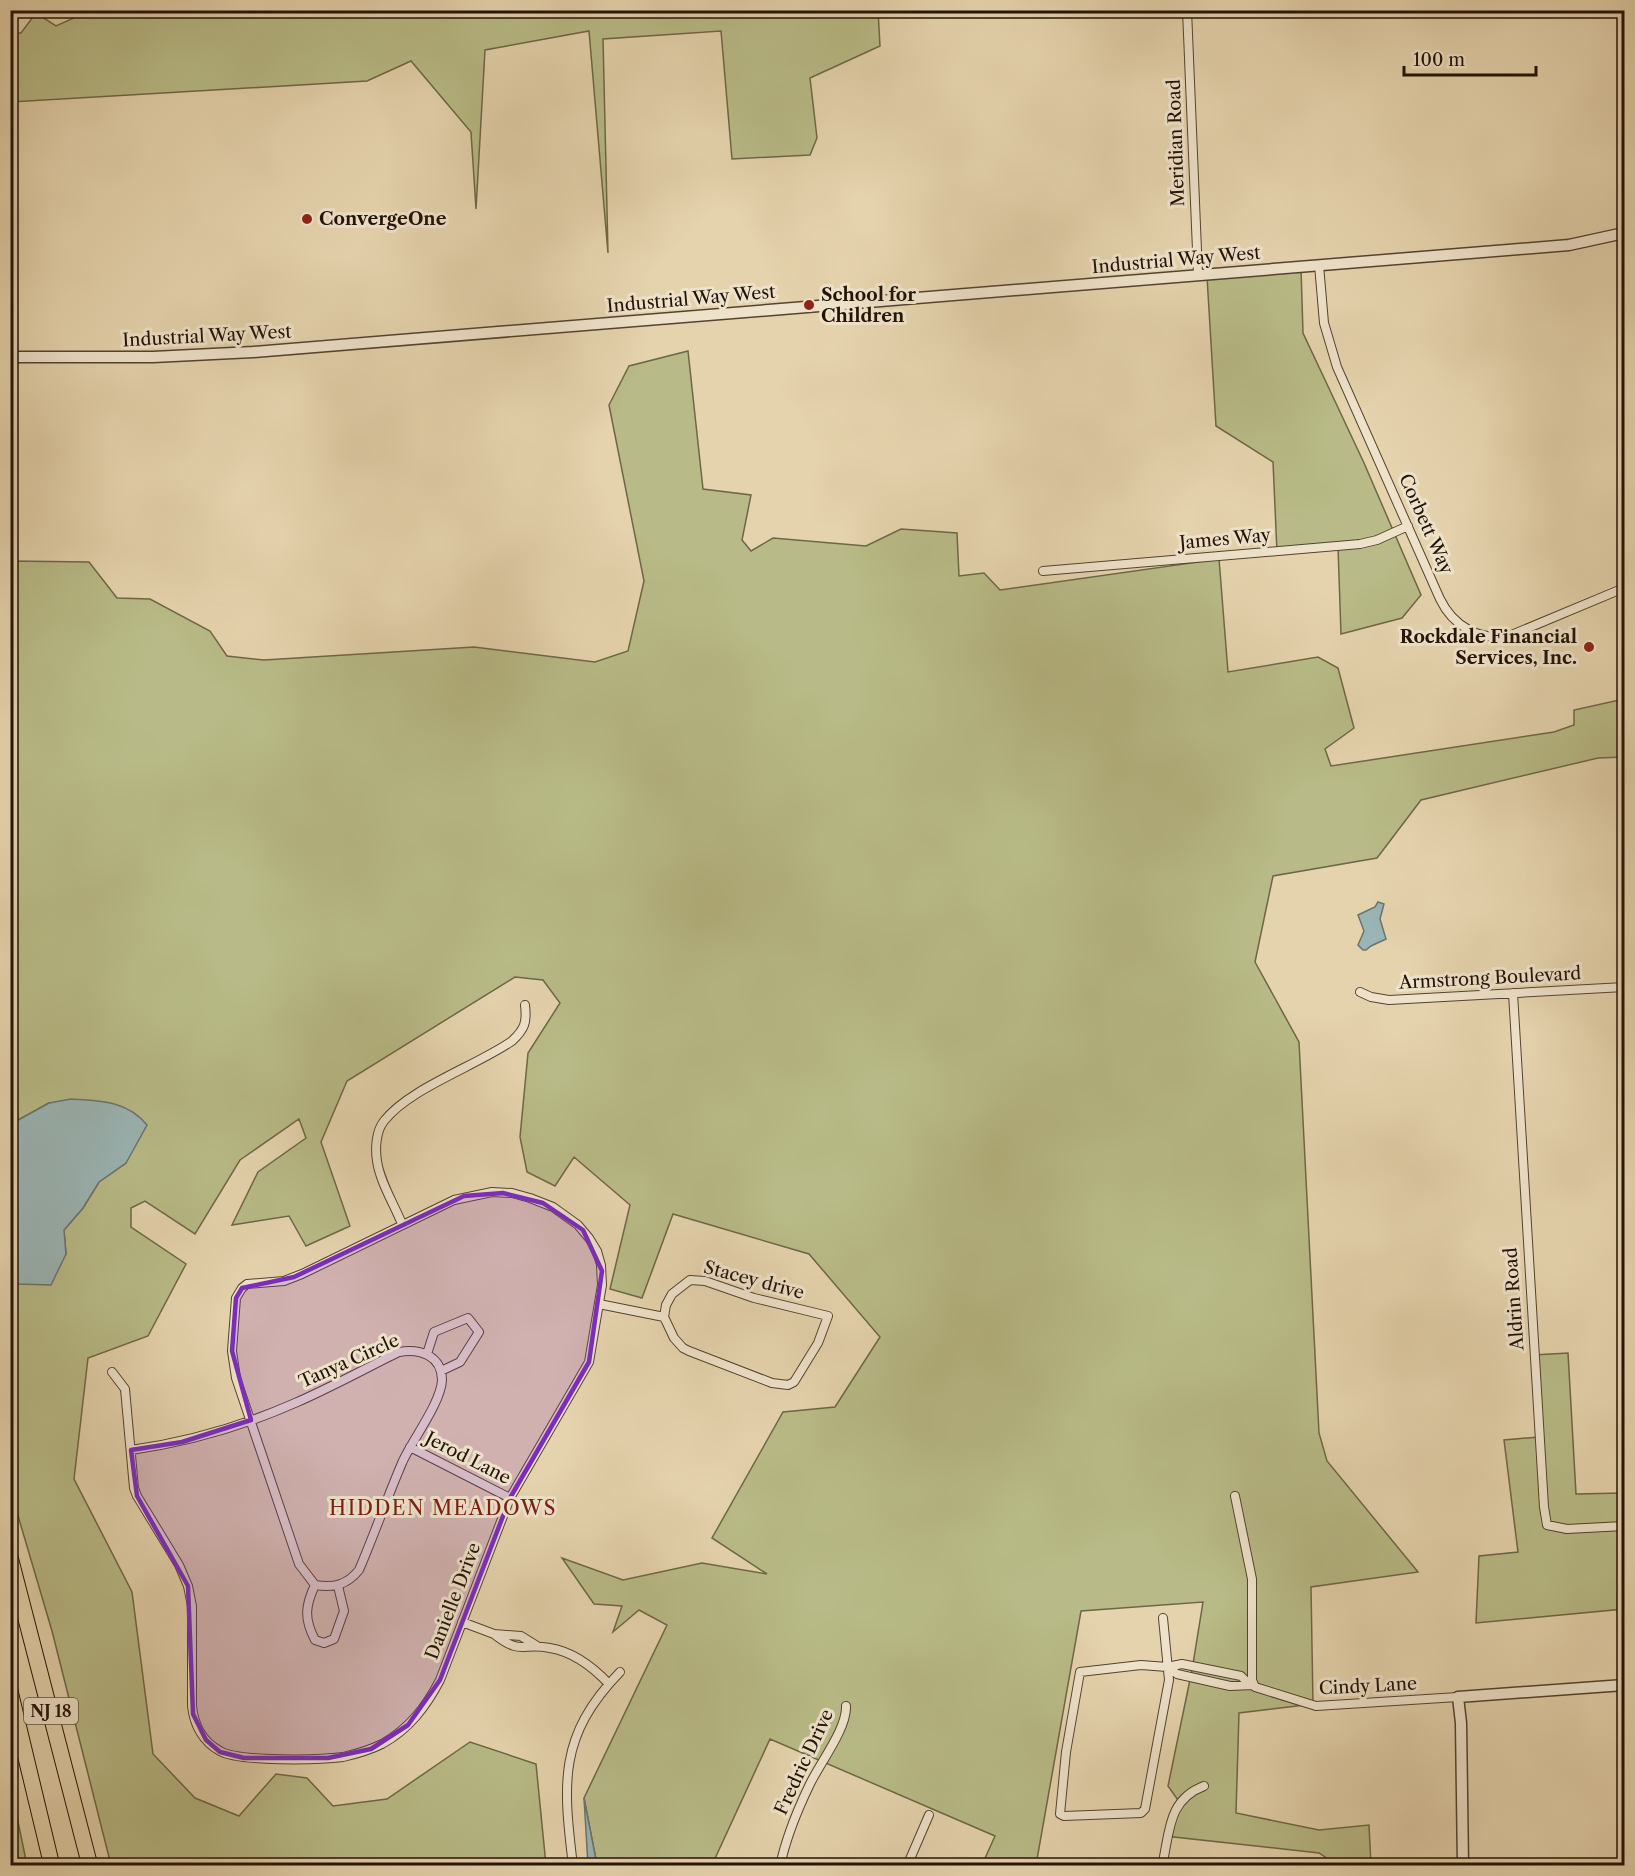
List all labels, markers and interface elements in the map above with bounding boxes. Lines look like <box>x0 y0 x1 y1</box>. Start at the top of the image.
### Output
scale bar <box>1404 39 1536 77</box>
text: 100 m <box>1413 49 1465 71</box>
street label: Meridian Road <box>1163 79 1189 207</box>
place label: ConvergeOne <box>319 208 447 230</box>
marker: ConvergeOne <box>300 212 314 226</box>
street label: Industrial Way West <box>1091 242 1262 278</box>
street label: Industrial Way West <box>606 281 777 317</box>
place label: School for Children <box>821 284 916 327</box>
marker: School for Children <box>802 298 816 312</box>
street label: Industrial Way West <box>122 321 293 351</box>
street label: Corbett Way <box>1394 470 1458 578</box>
street label: James Way <box>1175 524 1273 554</box>
place label: Rockdale Financial Services, Inc. <box>1400 626 1577 669</box>
marker: Rockdale Financial Services, Inc. <box>1582 640 1596 654</box>
street label: Armstrong Boulevard <box>1397 962 1582 994</box>
street label: Aldrin Road <box>1499 1247 1529 1352</box>
street label: Stacey drive <box>701 1256 807 1304</box>
street label: Tanya Circle <box>296 1329 402 1393</box>
street label: Jerod Lane <box>419 1426 514 1489</box>
district label: HIDDEN MEADOWS <box>329 1496 557 1520</box>
street label: Danielle Drive <box>421 1540 485 1662</box>
street label: Cindy Lane <box>1318 1672 1418 1700</box>
road number: NJ 18 <box>24 1698 78 1724</box>
street label: Fredric Drive <box>770 1706 838 1818</box>

